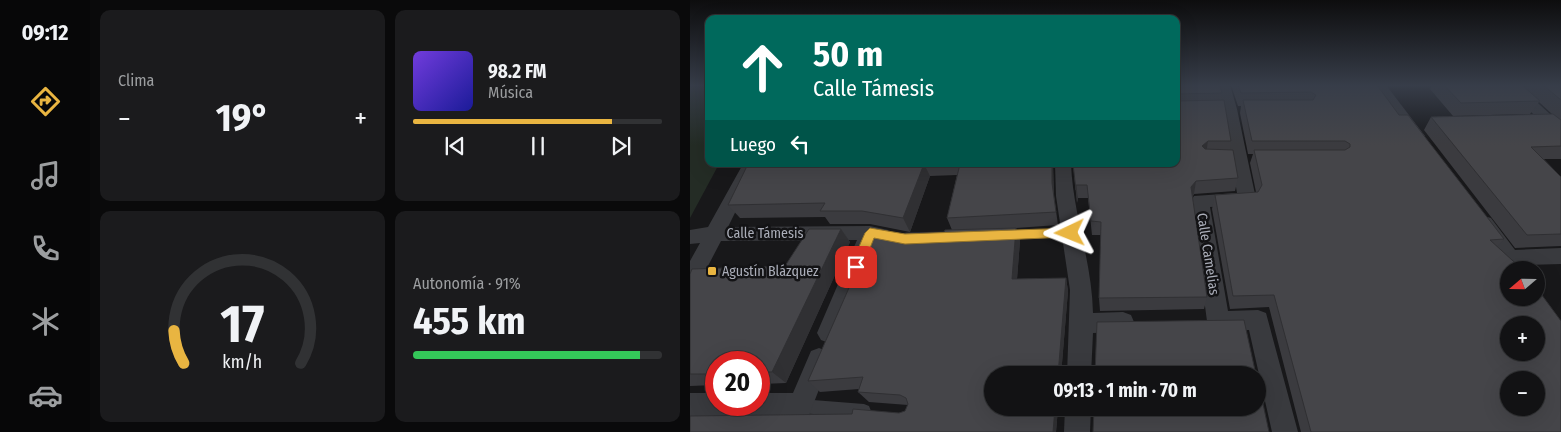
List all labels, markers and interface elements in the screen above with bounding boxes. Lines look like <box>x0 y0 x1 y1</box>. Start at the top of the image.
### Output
text: 09:12 <box>22 19 69 46</box>
text: 50 m <box>813 33 883 75</box>
icon: ahead <box>730 35 795 100</box>
text: 98.2 FM <box>488 60 547 83</box>
text: Clima <box>118 71 154 90</box>
text: Calle Támesis <box>813 75 934 102</box>
text: Música <box>488 83 533 102</box>
icon: directions <box>28 84 63 119</box>
text: 19° <box>216 95 269 141</box>
text: − <box>118 102 131 135</box>
text: + <box>354 102 367 135</box>
icon: left <box>786 130 814 158</box>
icon: previous <box>441 132 469 160</box>
icon: pause <box>524 132 552 160</box>
icon: next <box>607 132 635 160</box>
text: Luego <box>730 133 776 156</box>
icon: music <box>28 158 63 193</box>
position arrow <box>1043 206 1095 258</box>
street label: Calle Camelias <box>1193 212 1223 296</box>
street label: Calle Támesis <box>726 225 804 242</box>
icon: phone <box>28 231 63 266</box>
pin <box>835 246 877 288</box>
icon: arrive <box>842 253 870 281</box>
north arrow <box>1500 261 1545 306</box>
map controls <box>1500 261 1545 416</box>
place label: Agustín Blázquez <box>722 263 819 280</box>
marker: Agustín Blázquez <box>706 265 718 277</box>
text: Autonomía · 91% <box>413 274 521 293</box>
text: 17 <box>220 293 265 356</box>
text: 455 km <box>413 298 526 344</box>
icon: climate <box>28 304 63 339</box>
button: + <box>1500 316 1545 361</box>
text: km/h <box>223 351 262 373</box>
speed limit sign: 20 <box>705 351 770 416</box>
button: − <box>1500 371 1545 416</box>
icon: car <box>28 378 63 413</box>
text: 09:13 · 1 min · 70 m <box>1053 379 1197 402</box>

